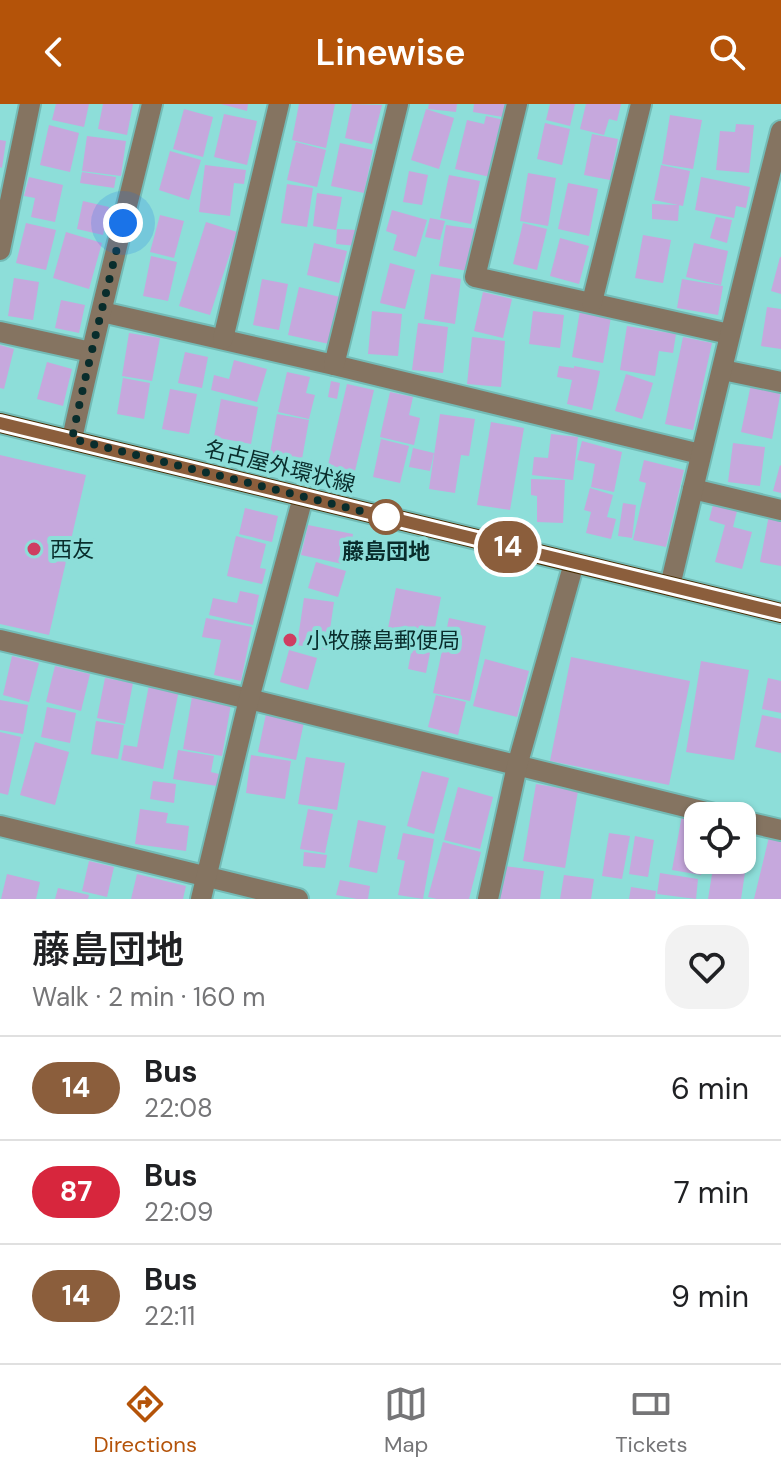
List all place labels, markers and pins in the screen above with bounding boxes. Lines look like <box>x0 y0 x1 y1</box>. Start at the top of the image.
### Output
marker: 藤島団地 <box>369 500 403 534</box>
place label: 西友 <box>50 535 94 564</box>
place label: 藤島団地 <box>342 537 430 566</box>
marker: 西友 <box>25 540 43 558</box>
place label: 小牧藤島郵便局 <box>306 626 460 655</box>
marker: 小牧藤島郵便局 <box>281 631 299 649</box>

